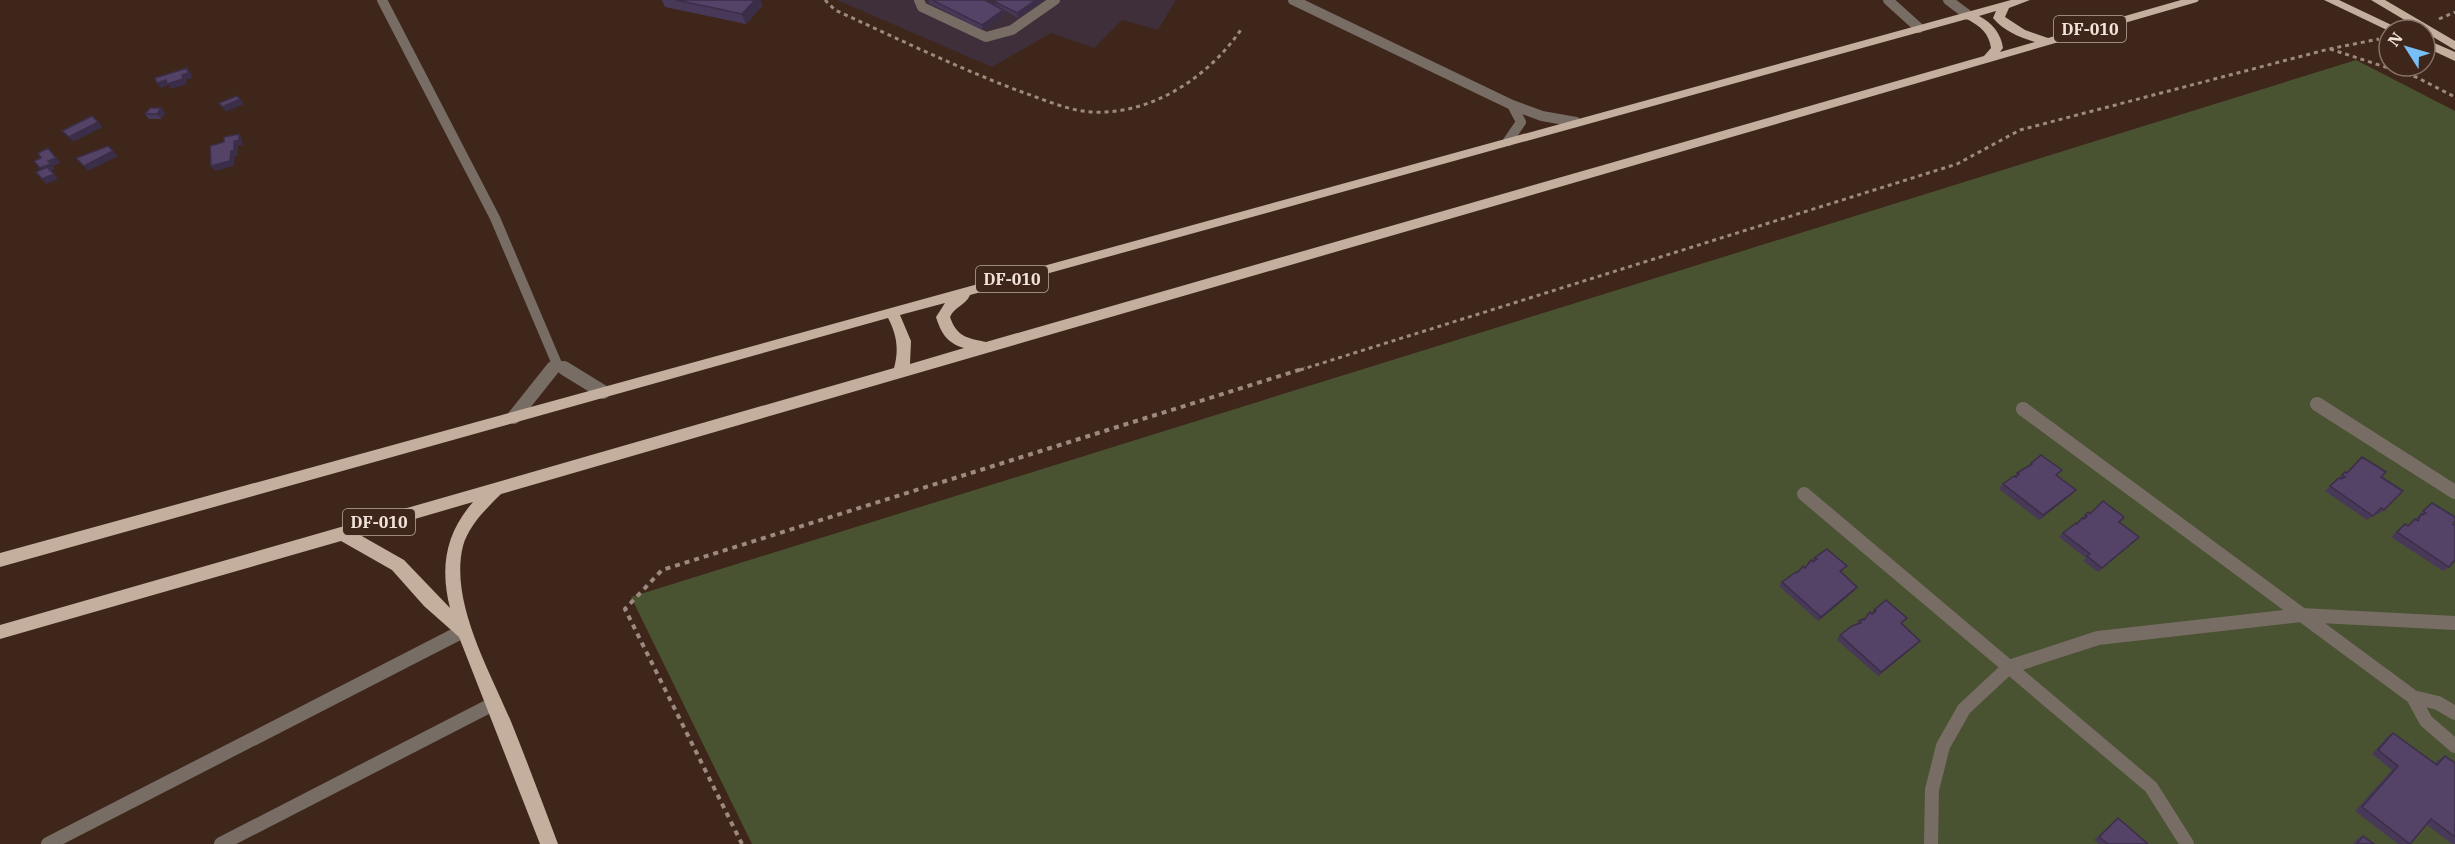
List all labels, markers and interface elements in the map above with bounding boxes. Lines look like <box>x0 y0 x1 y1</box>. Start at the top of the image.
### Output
road number: DF-010 <box>2054 16 2126 42</box>
north arrow <box>2377 18 2437 78</box>
text: N <box>2383 28 2407 50</box>
road number: DF-010 <box>976 266 1048 292</box>
road number: DF-010 <box>343 509 415 535</box>

